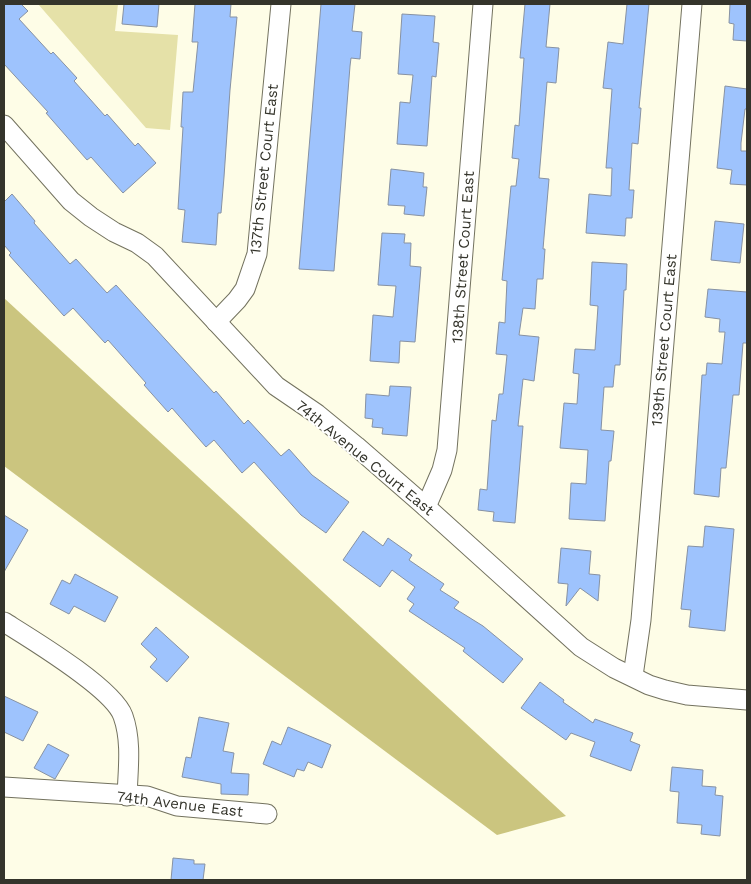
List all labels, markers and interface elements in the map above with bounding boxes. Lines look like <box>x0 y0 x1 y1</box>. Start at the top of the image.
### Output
street label: 137th Street Court East <box>246 82 282 255</box>
street label: 138th Street Court East <box>448 170 478 344</box>
street label: 139th Street Court East <box>648 253 681 427</box>
street label: 74th Avenue Court East <box>292 397 438 520</box>
street label: 74th Avenue East <box>116 787 245 821</box>

